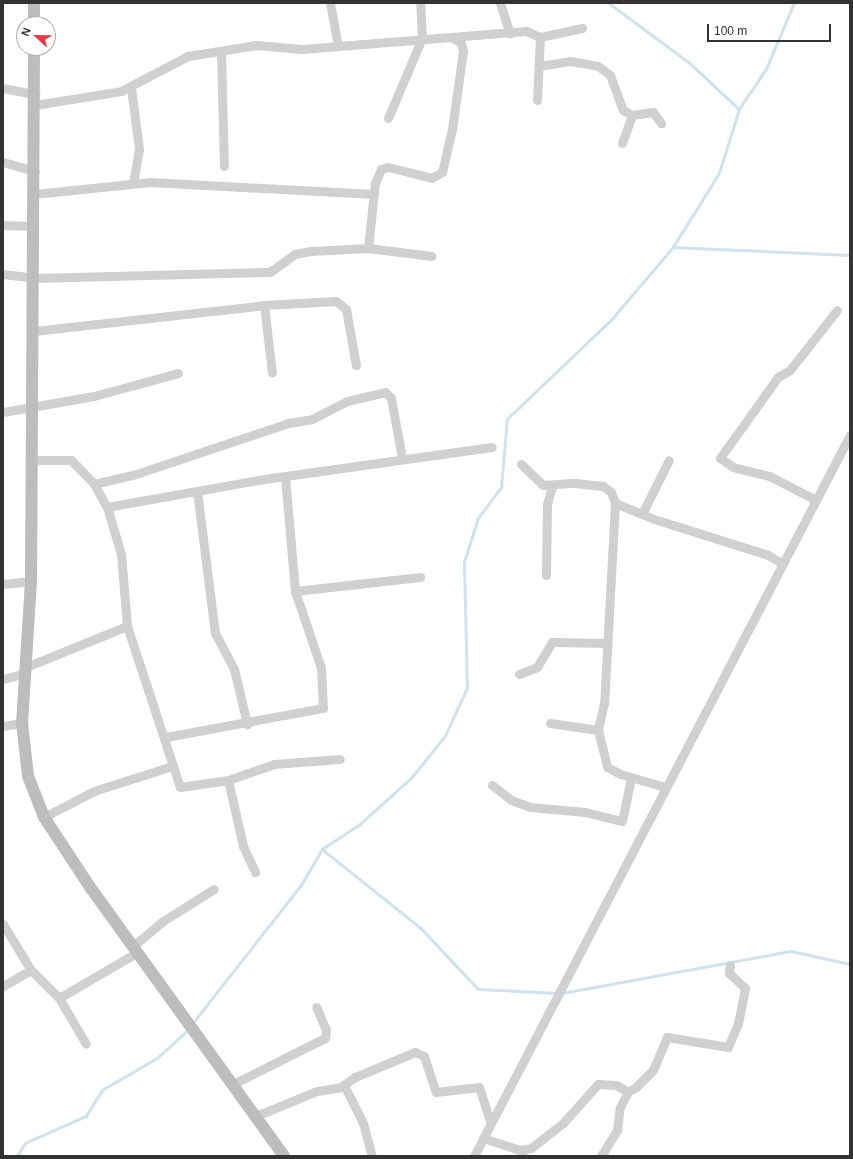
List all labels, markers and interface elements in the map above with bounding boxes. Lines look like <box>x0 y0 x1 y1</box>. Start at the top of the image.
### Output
north arrow <box>16 16 56 56</box>
scale bar <box>709 16 833 42</box>
text: 100 m <box>714 24 747 38</box>
text: N <box>19 26 33 38</box>

